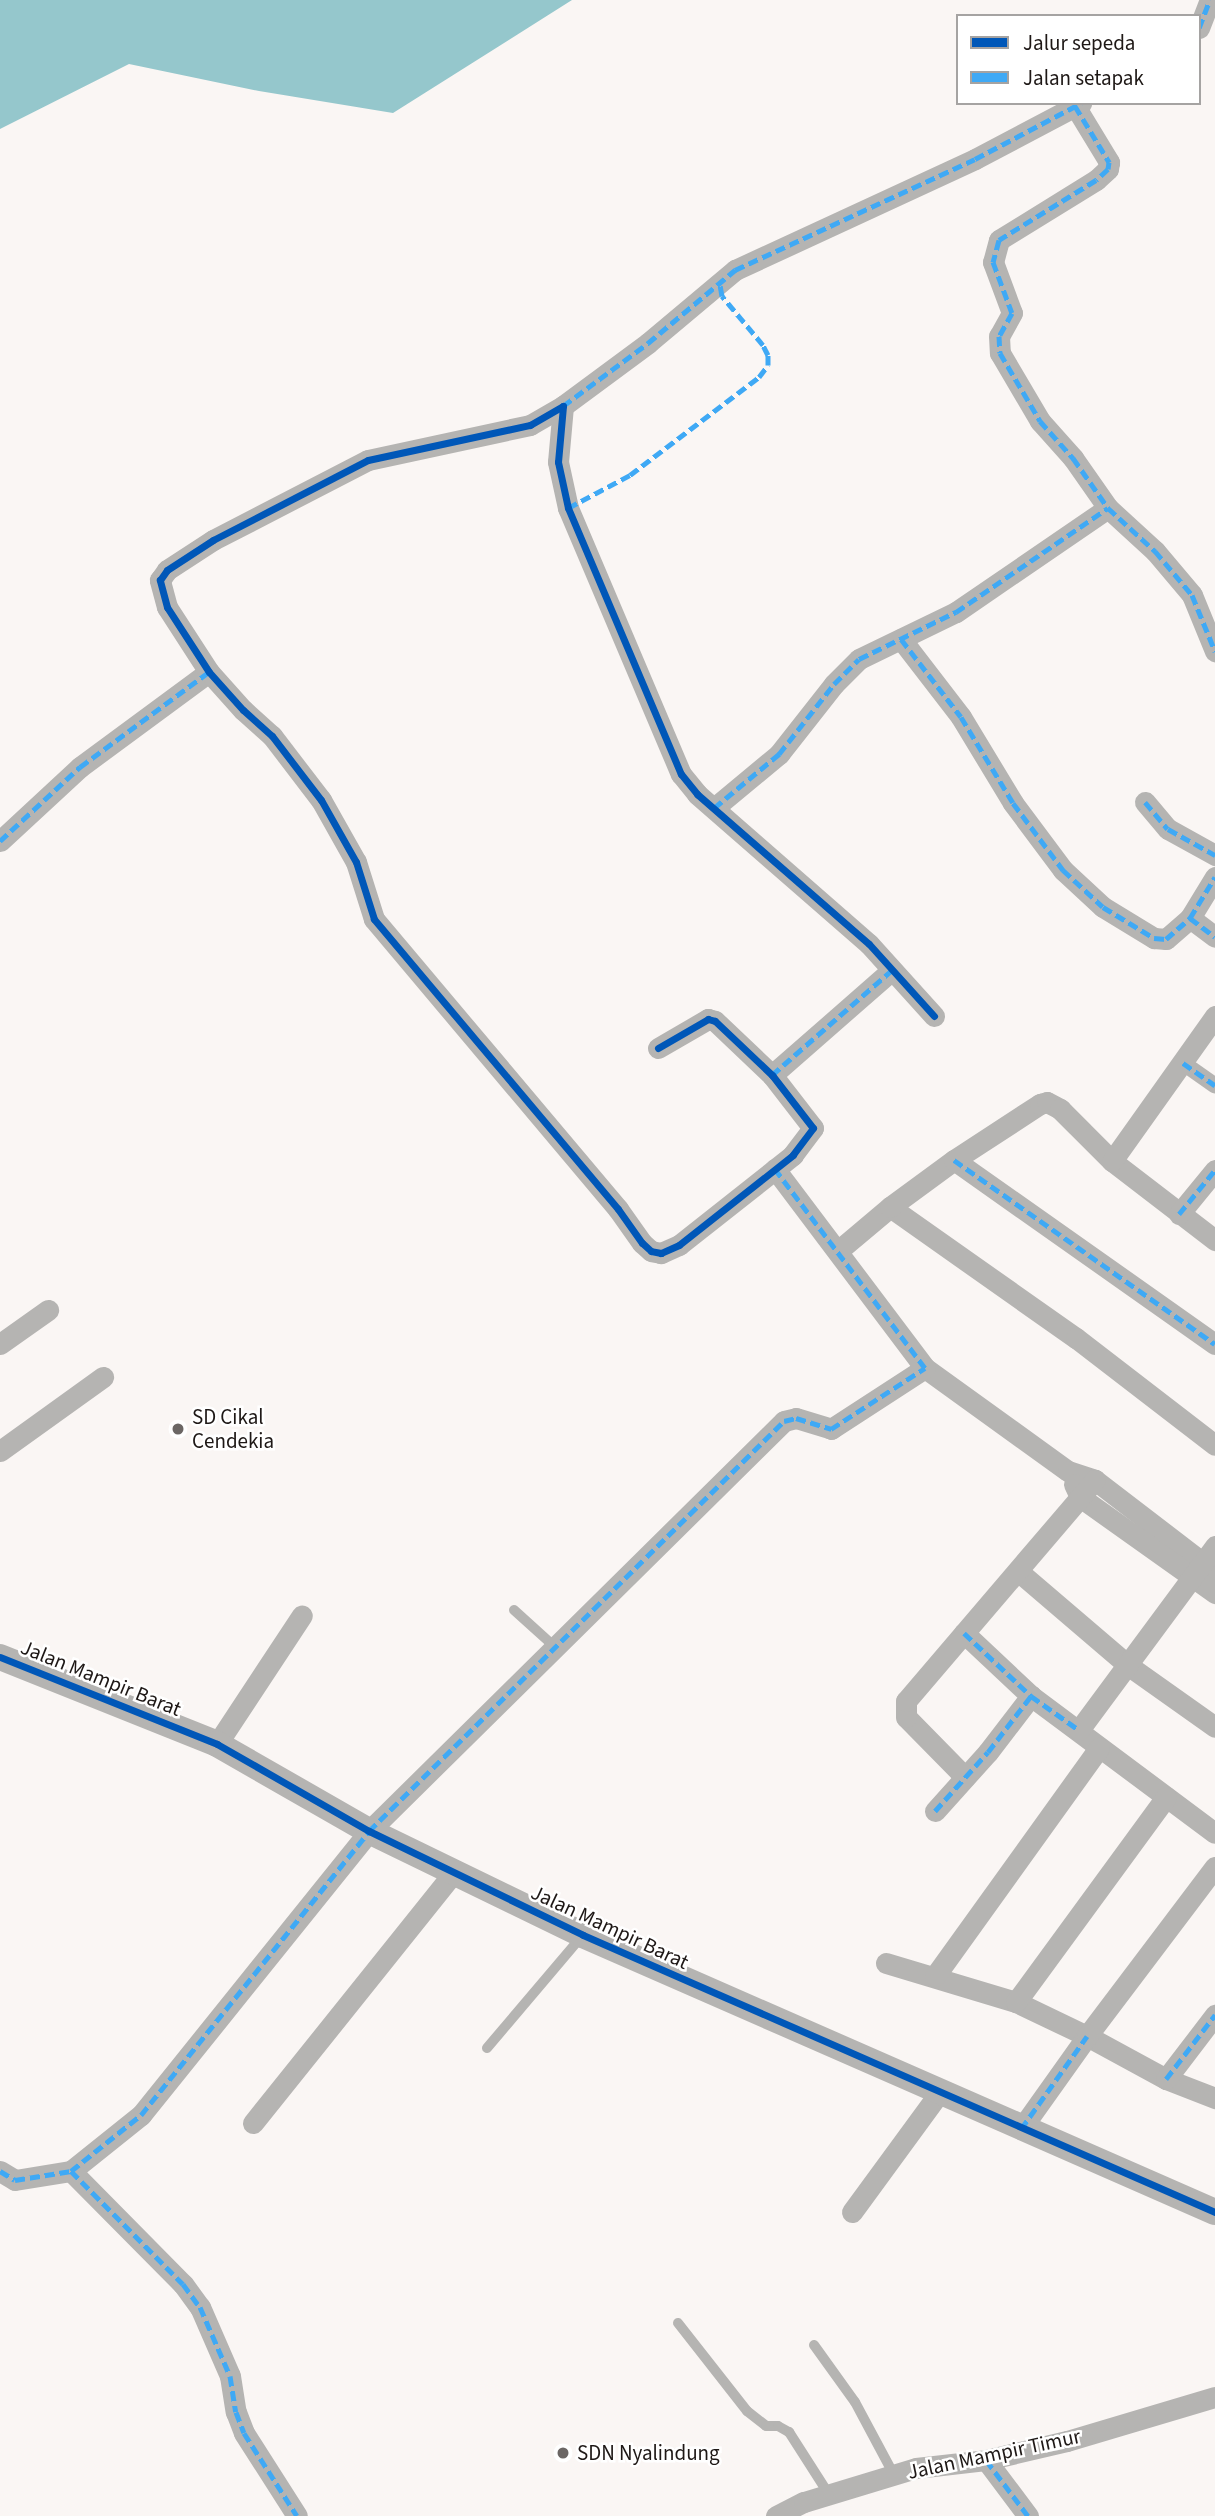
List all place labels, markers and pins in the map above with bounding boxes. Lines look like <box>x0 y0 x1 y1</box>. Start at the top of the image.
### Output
place label: SD Cikal Cendekia <box>192 1404 274 1454</box>
marker: SD Cikal Cendekia <box>170 1421 186 1437</box>
place label: SDN Nyalindung <box>577 2440 720 2466</box>
marker: SDN Nyalindung <box>555 2445 571 2461</box>

